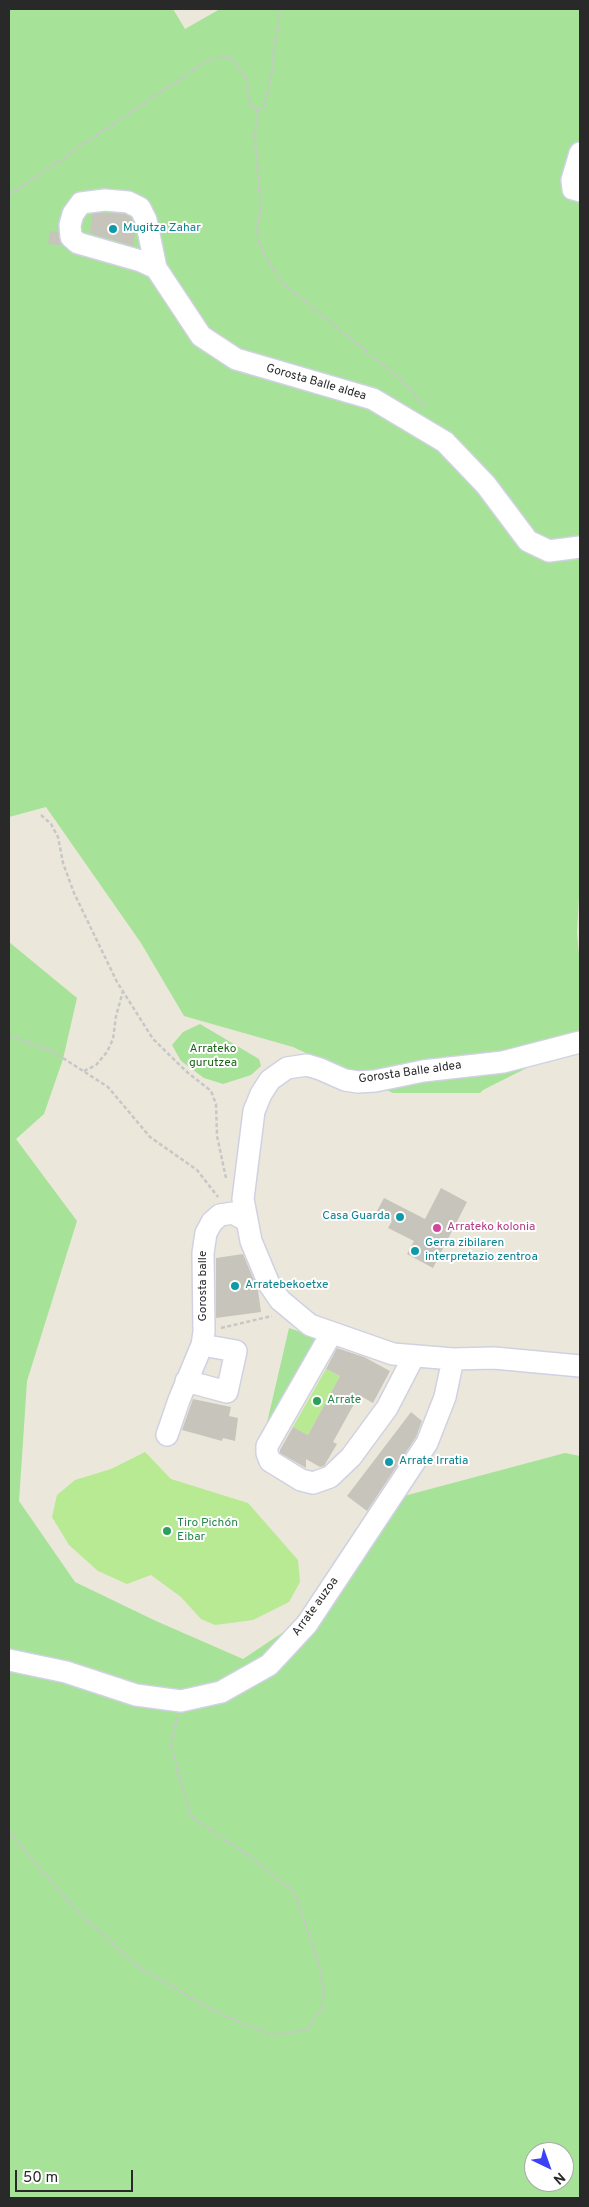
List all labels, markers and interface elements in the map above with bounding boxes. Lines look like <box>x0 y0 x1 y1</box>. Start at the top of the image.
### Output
place label: Mugitza Zahar <box>123 222 201 236</box>
marker: Mugitza Zahar <box>107 223 119 235</box>
street label: Gorosta Balle aldea <box>264 362 368 404</box>
park label: Arrateko gurutzea <box>189 1043 237 1071</box>
street label: Gorosta Balle aldea <box>358 1059 462 1087</box>
place label: Casa Guarda <box>322 1210 390 1224</box>
marker: Casa Guarda <box>394 1211 406 1223</box>
place label: Arrateko kolonia <box>447 1221 535 1235</box>
marker: Arrateko kolonia <box>431 1222 443 1234</box>
place label: Gerra zibilaren interpretazio zentroa <box>425 1237 538 1265</box>
marker: Gerra zibilaren interpretazio zentroa <box>409 1245 421 1257</box>
street label: Gorosta balle <box>197 1251 211 1321</box>
place label: Arratebekoetxe <box>245 1279 328 1293</box>
marker: Arratebekoetxe <box>229 1280 241 1292</box>
place label: Arrate <box>327 1394 361 1408</box>
marker: Arrate <box>311 1395 323 1407</box>
place label: Arrate Irratia <box>399 1455 468 1469</box>
marker: Arrate Irratia <box>383 1456 395 1468</box>
place label: Tiro Pichón Eibar <box>177 1517 238 1545</box>
marker: Tiro Pichón Eibar <box>161 1525 173 1537</box>
street label: Arrate auzoa <box>290 1575 342 1639</box>
north arrow <box>524 2142 574 2192</box>
scale bar <box>18 2160 135 2192</box>
text: N <box>549 2168 568 2187</box>
text: 50 m <box>23 2169 58 2188</box>

